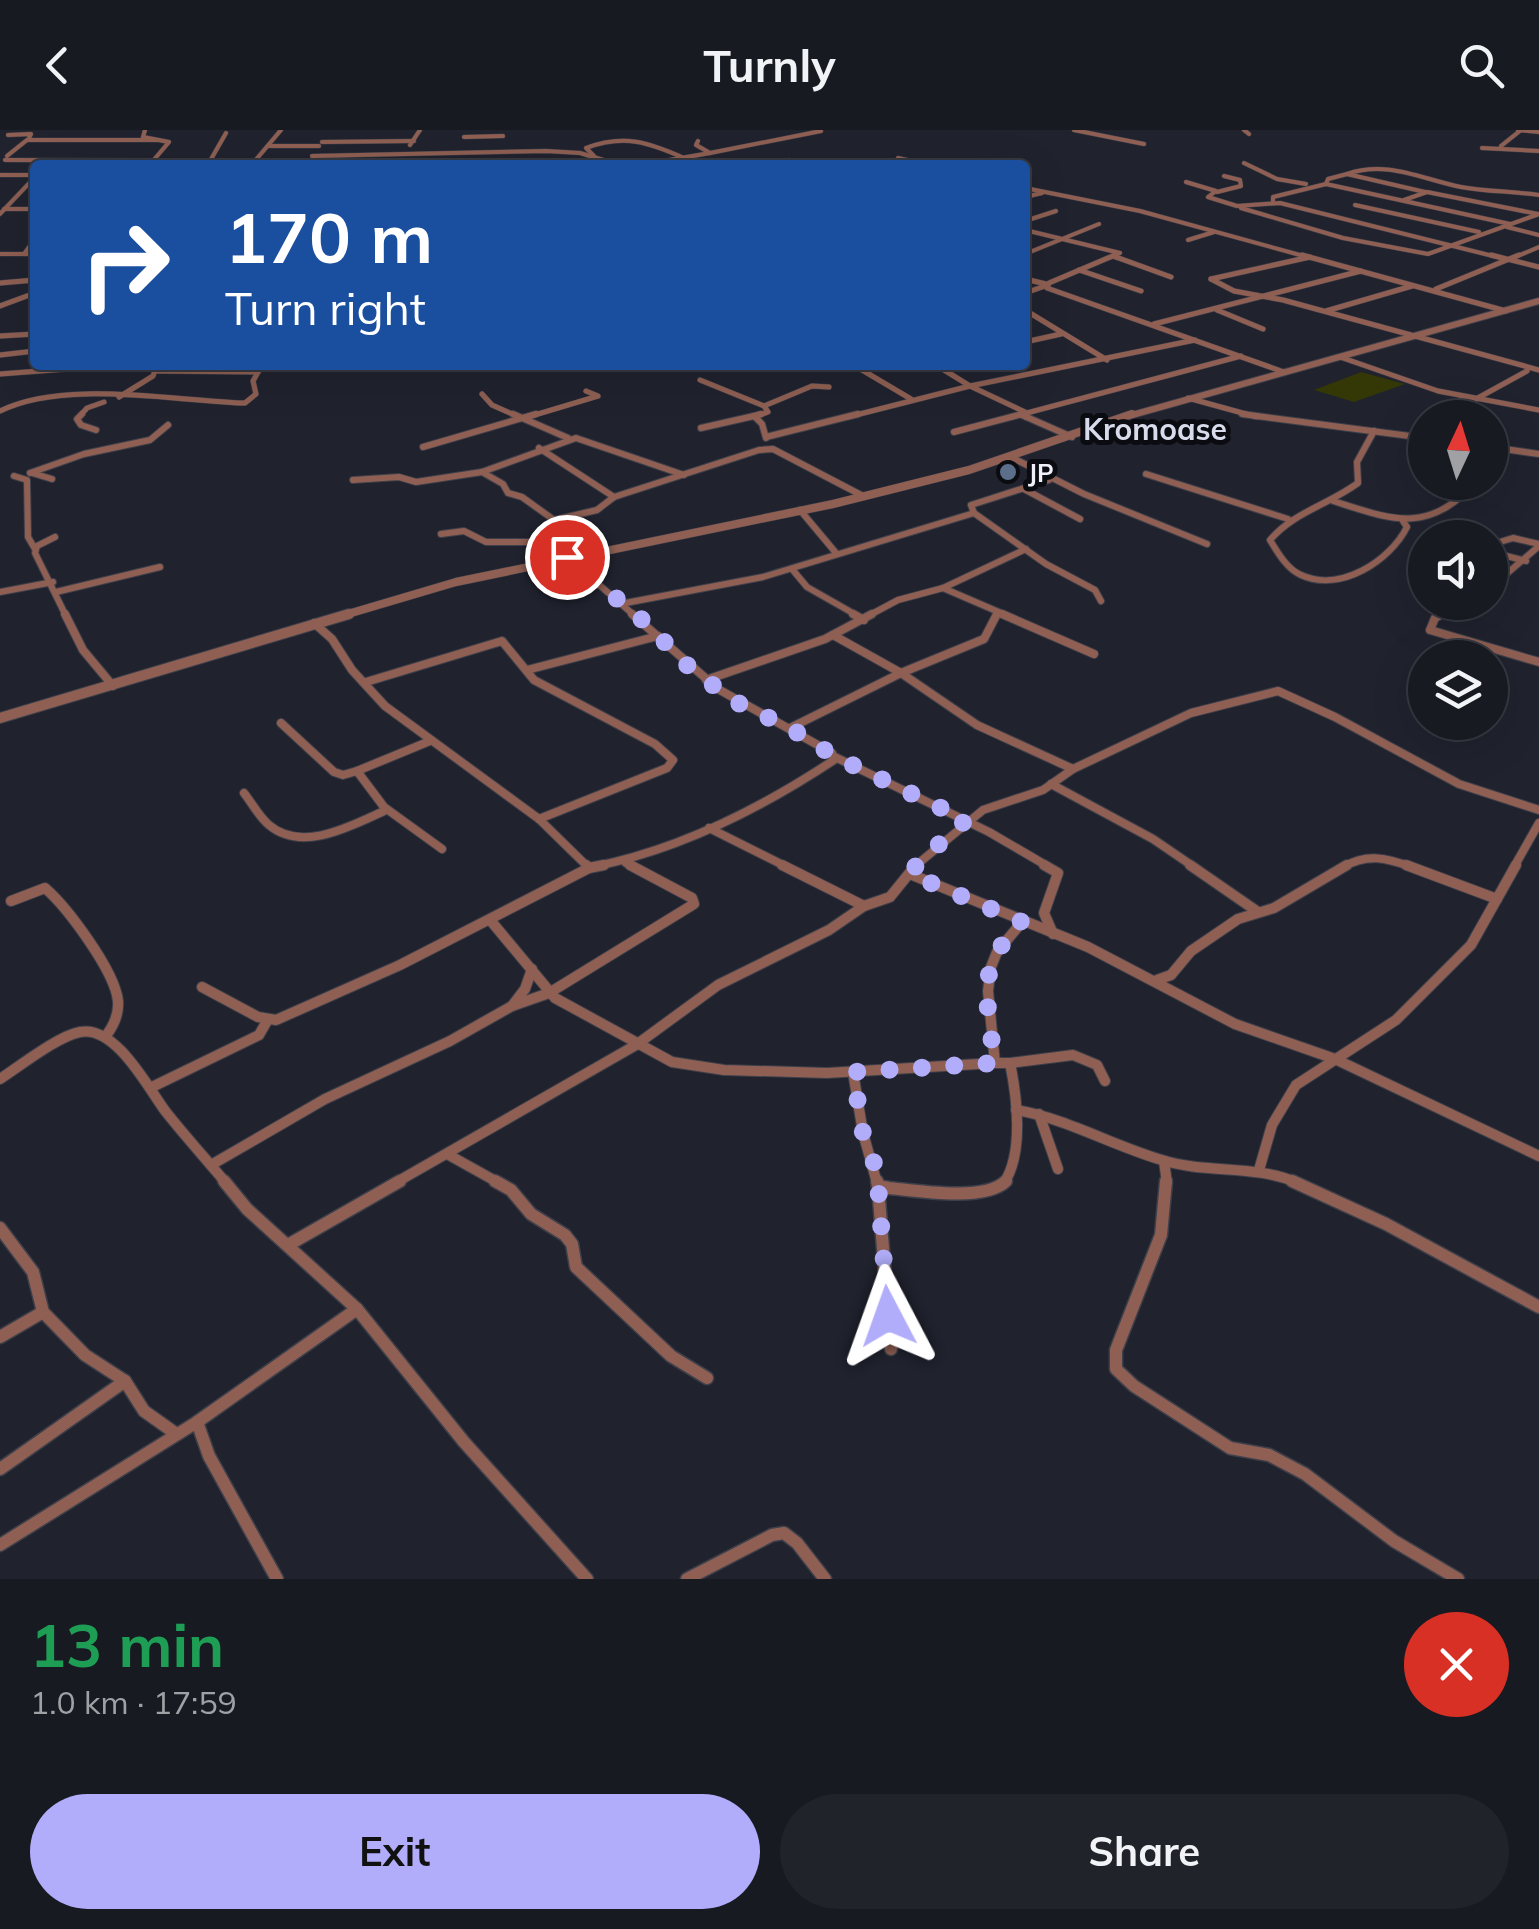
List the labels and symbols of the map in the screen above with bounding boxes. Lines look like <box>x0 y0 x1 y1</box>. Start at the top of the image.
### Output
north arrow <box>1408 400 1508 500</box>
district label: Kromoase <box>1083 410 1227 448</box>
place label: JP <box>1028 457 1054 488</box>
marker: JP <box>997 461 1019 483</box>
pin <box>525 515 610 600</box>
position arrow <box>836 1264 940 1368</box>

